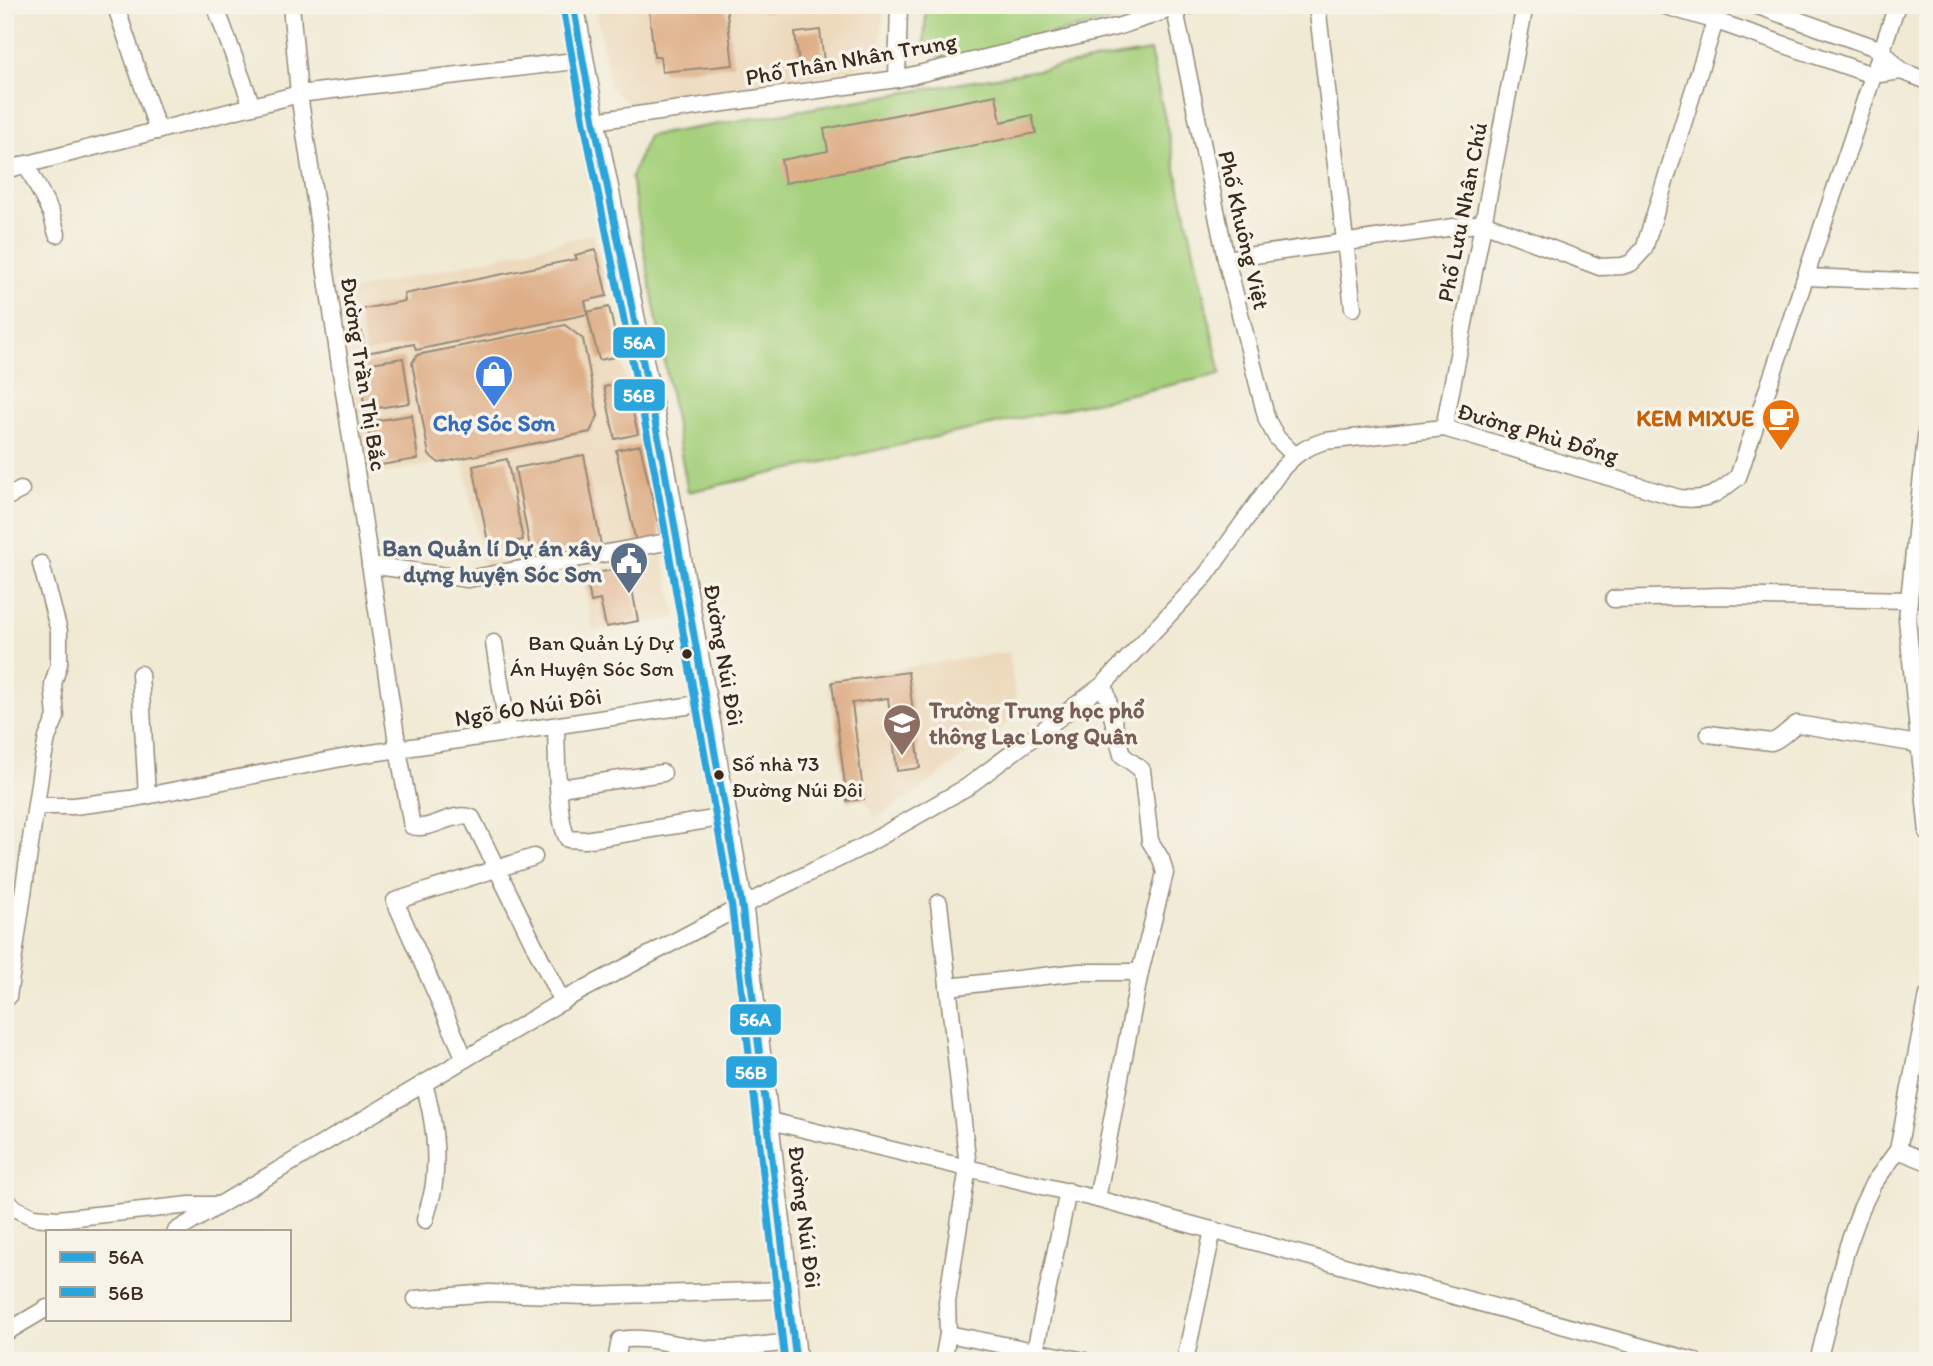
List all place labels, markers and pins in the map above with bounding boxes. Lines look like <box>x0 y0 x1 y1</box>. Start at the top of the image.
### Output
shop icon: Chợ Sóc Sơn <box>473 353 515 408</box>
cafe icon: KEM MIXUE <box>1760 397 1802 452</box>
place label: KEM MIXUE <box>1636 404 1754 432</box>
place label: Chợ Sóc Sơn <box>433 409 556 437</box>
place label: Ban Quản lí Dự án xây dựng huyện Sóc Sơn <box>382 534 603 588</box>
public building icon: Ban Quản lí Dự án xây dựng huyện Sóc Sơn <box>608 540 650 595</box>
place label: Ban Quản Lý Dự Án Huyện Sóc Sơn <box>510 630 675 681</box>
marker: Ban Quản Lý Dự Án Huyện Sóc Sơn <box>680 647 694 661</box>
place label: Trường Trung học phổ thông Lạc Long Quân <box>928 696 1145 750</box>
school or university icon: Trường Trung học phổ thông Lạc Long Quân <box>881 702 923 757</box>
place label: Số nhà 73 Đường Núi Đôi <box>732 751 863 802</box>
marker: Số nhà 73 Đường Núi Đôi <box>712 768 726 782</box>

